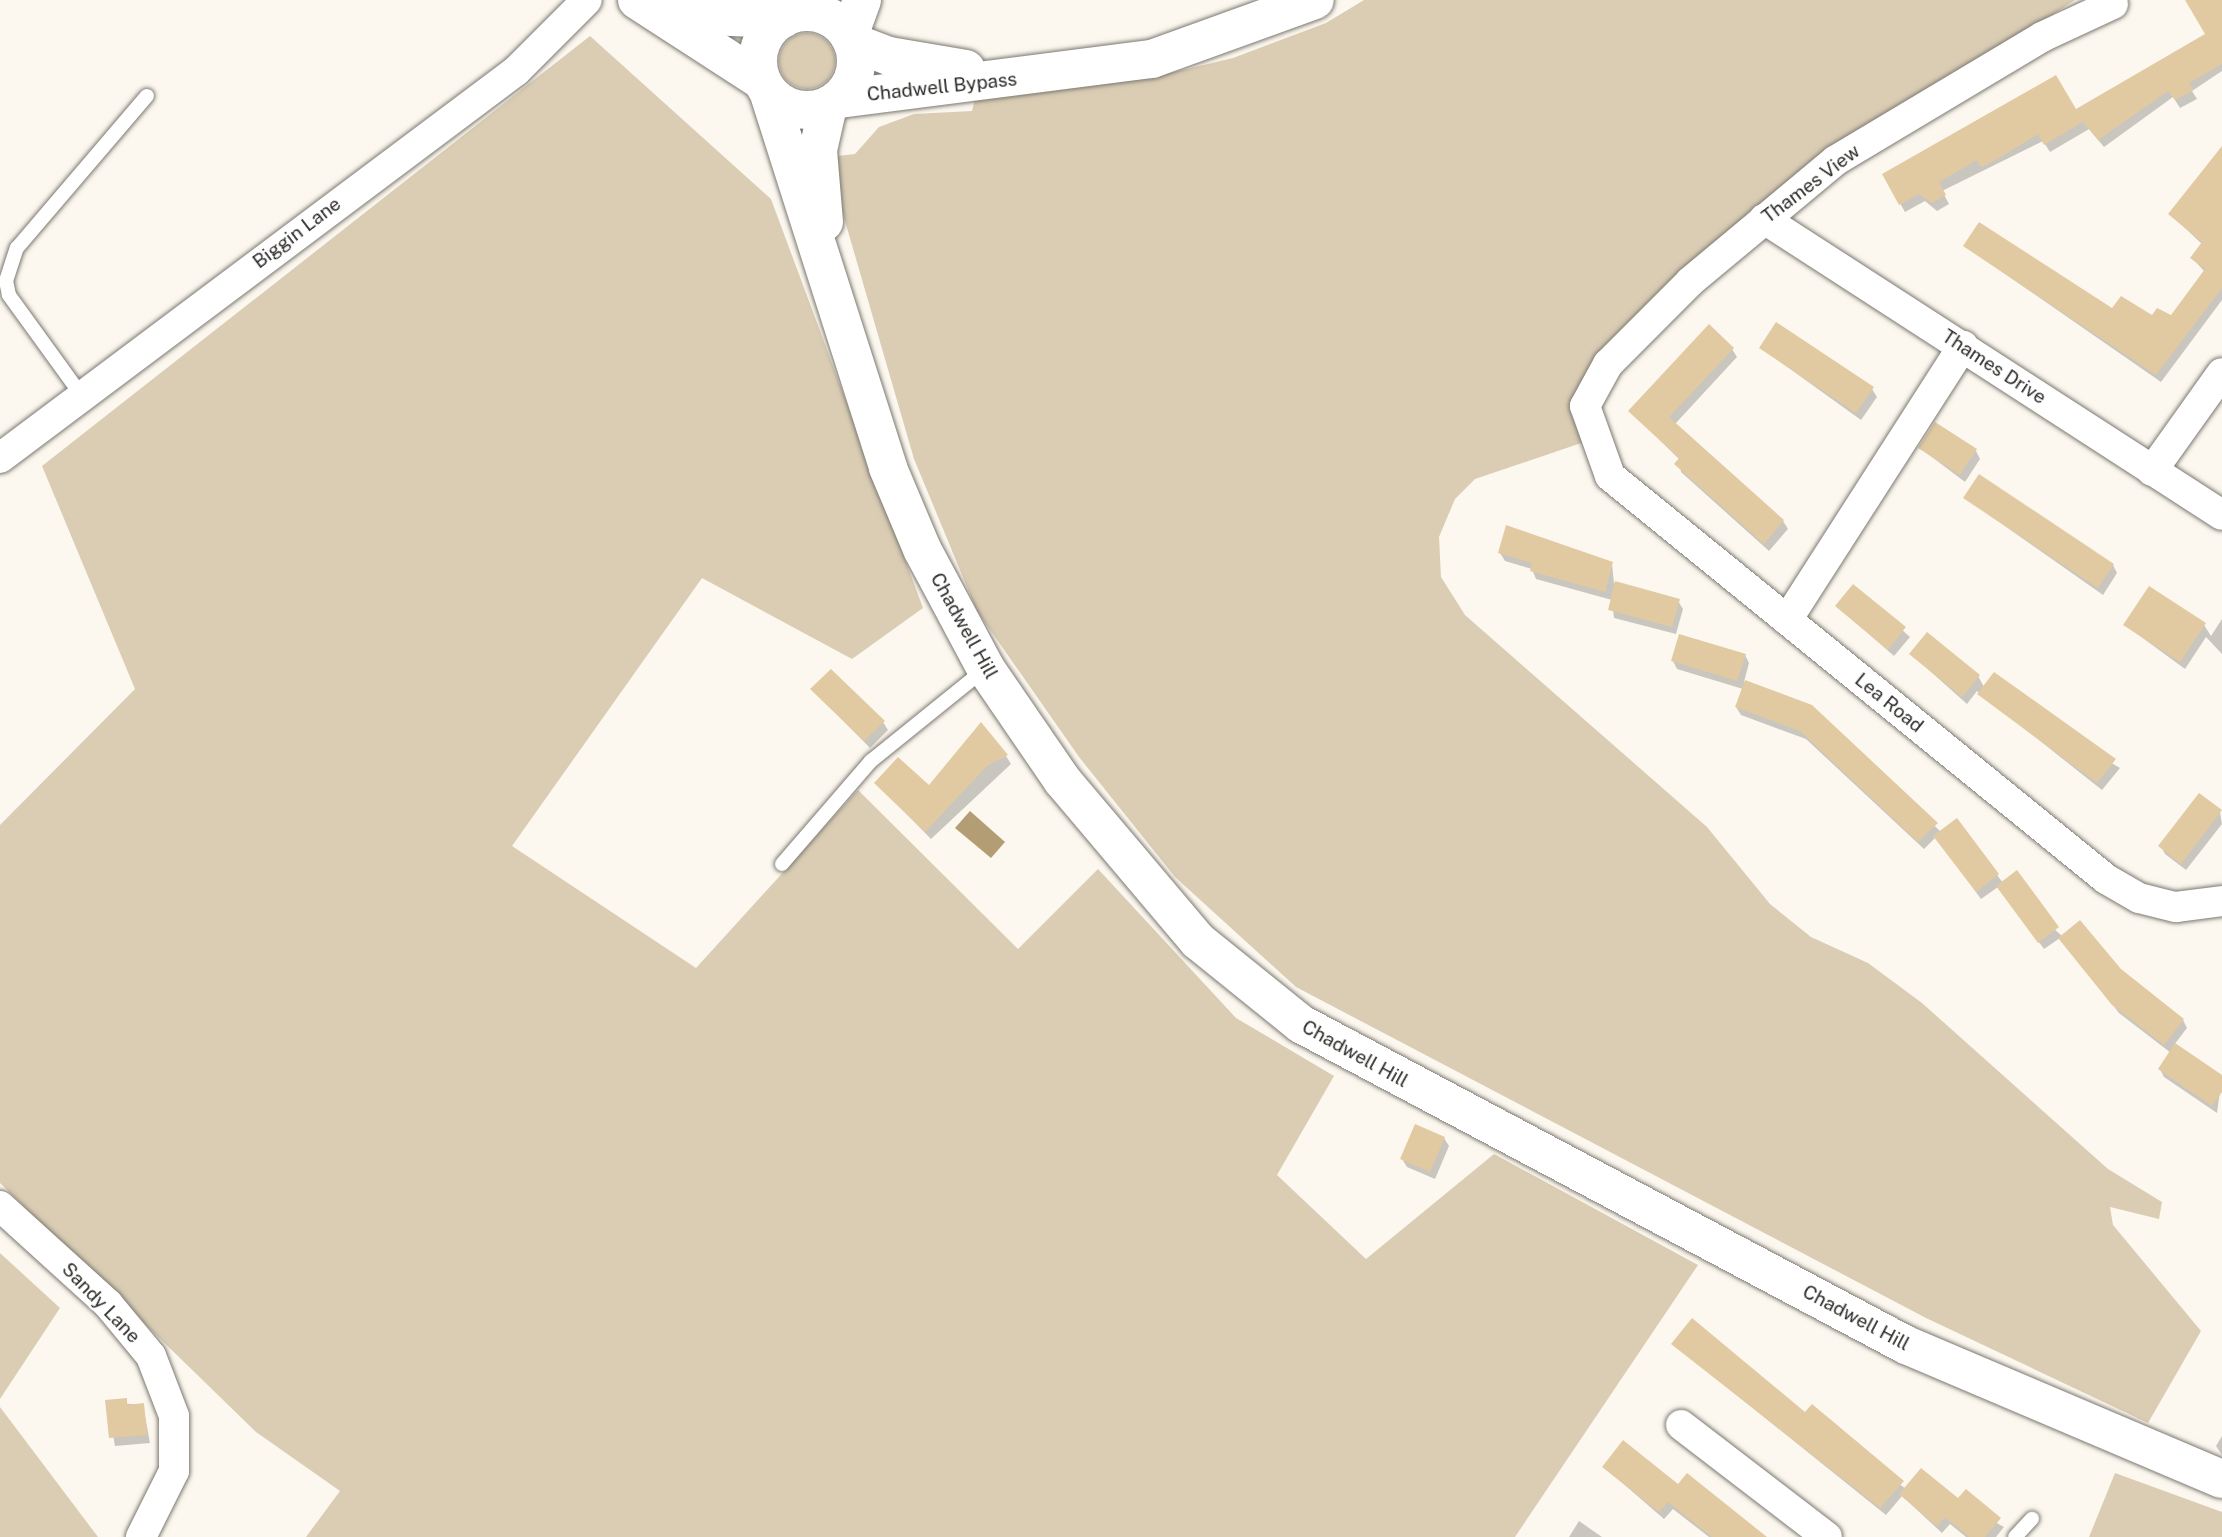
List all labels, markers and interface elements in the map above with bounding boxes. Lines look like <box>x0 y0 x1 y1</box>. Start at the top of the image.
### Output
street label: Chadwell Bypass <box>866 68 1018 106</box>
street label: Thames View <box>1757 140 1865 228</box>
street label: Biggin Lane <box>249 193 345 273</box>
street label: Thames Drive <box>1938 325 2050 409</box>
street label: Chadwell Hill <box>926 569 1002 683</box>
street label: Lea Road <box>1850 669 1928 737</box>
street label: Chadwell Hill <box>1298 1016 1412 1092</box>
street label: Sandy Lane <box>57 1258 145 1348</box>
street label: Chadwell Hill <box>1799 1280 1913 1356</box>

